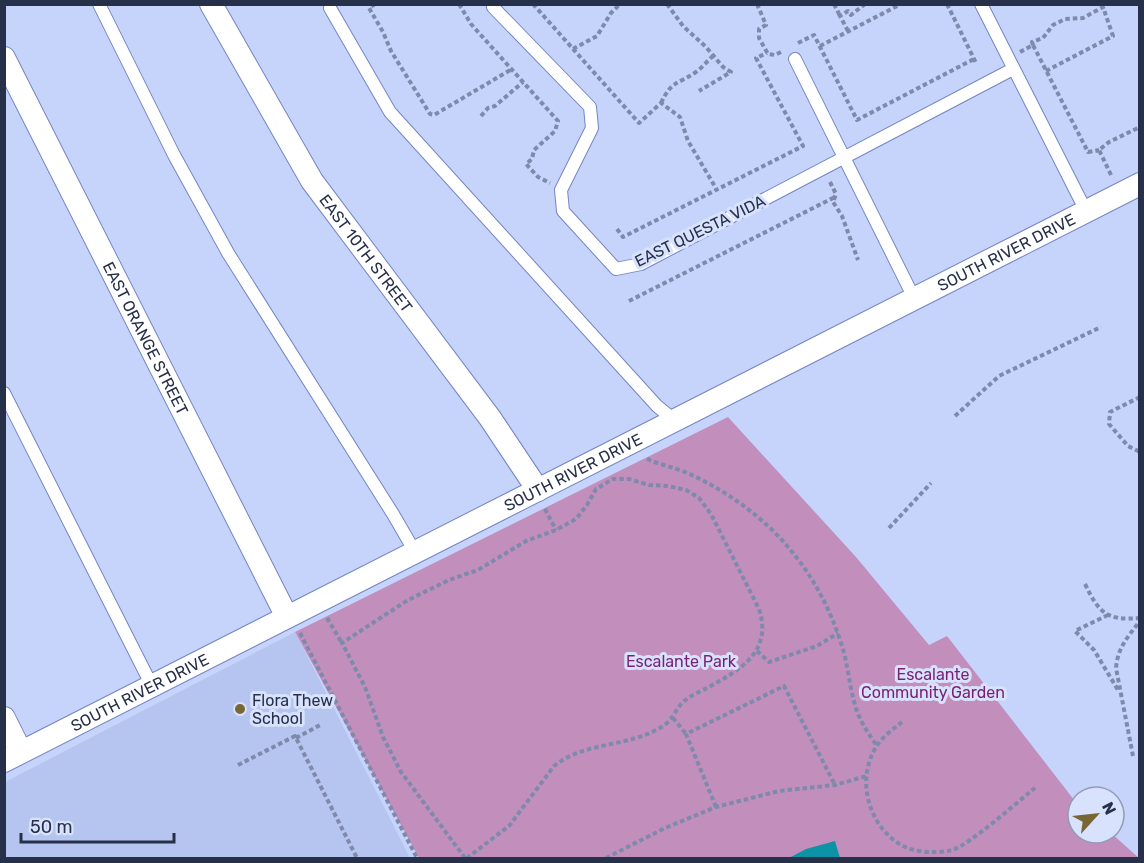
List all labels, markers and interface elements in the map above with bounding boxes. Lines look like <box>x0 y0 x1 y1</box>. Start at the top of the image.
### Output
street label: EAST 10TH STREET <box>316 190 417 316</box>
street label: EAST QUESTA VIDA <box>632 191 769 271</box>
street label: SOUTH RIVER DRIVE <box>934 209 1078 295</box>
street label: EAST ORANGE STREET <box>99 259 192 418</box>
street label: SOUTH RIVER DRIVE <box>501 429 645 515</box>
street label: SOUTH RIVER DRIVE <box>67 649 212 735</box>
park label: Escalante Park <box>626 652 737 671</box>
park label: Escalante Community Garden <box>861 665 1005 702</box>
place label: Flora Thew School <box>252 691 333 728</box>
marker: Flora Thew School <box>233 702 247 716</box>
north arrow <box>1066 785 1126 845</box>
text: N <box>1098 799 1120 818</box>
scale bar <box>21 806 174 844</box>
text: 50 m <box>30 816 73 838</box>

